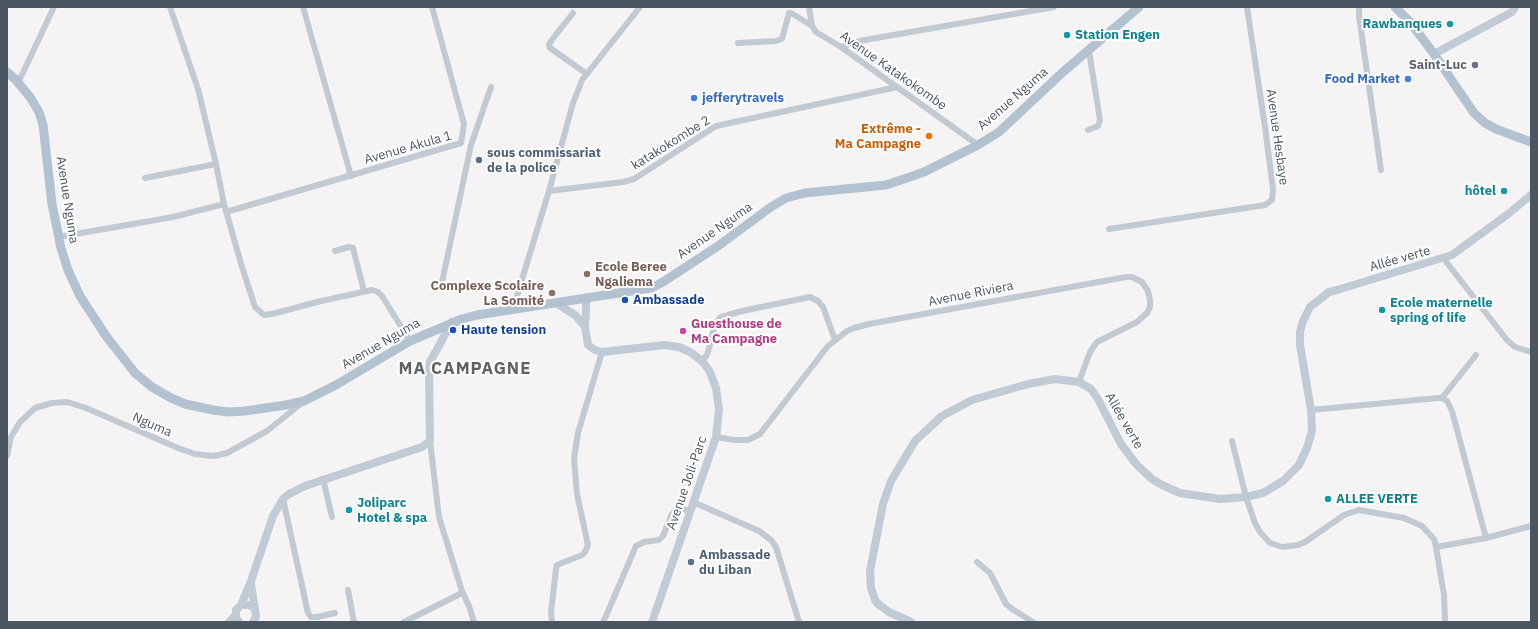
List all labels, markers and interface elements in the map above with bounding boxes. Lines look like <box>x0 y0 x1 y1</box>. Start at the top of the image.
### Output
place label: Rawbanques <box>1363 16 1442 32</box>
marker: Rawbanques <box>1445 19 1455 29</box>
place label: Station Engen <box>1075 27 1160 43</box>
street label: Avenue Katakokombe <box>837 28 949 114</box>
marker: Station Engen <box>1062 30 1072 40</box>
place label: Saint-Luc <box>1409 57 1467 73</box>
marker: Saint-Luc <box>1470 60 1480 70</box>
street label: Avenue Nguma <box>975 64 1051 134</box>
place label: Food Market <box>1324 71 1400 87</box>
marker: Food Market <box>1403 74 1413 84</box>
street label: Avenue Hesbaye <box>1263 88 1291 186</box>
place label: jefferytravels <box>702 90 784 106</box>
marker: jefferytravels <box>689 93 699 103</box>
street label: katakokombe 2 <box>629 113 713 173</box>
place label: Extrême - Ma Campagne <box>835 121 921 152</box>
street label: Avenue Akula 1 <box>362 128 454 168</box>
marker: Extrême - Ma Campagne <box>924 131 934 141</box>
place label: sous commissariat de la police <box>487 145 601 176</box>
street label: Avenue Nguma <box>52 155 82 245</box>
marker: sous commissariat de la police <box>474 155 484 165</box>
place label: hôtel <box>1465 183 1496 199</box>
marker: hôtel <box>1499 186 1509 196</box>
street label: Avenue Nguma <box>674 199 756 263</box>
street label: Allée verte <box>1368 243 1432 275</box>
place label: Ecole Beree Ngaliema <box>595 259 667 290</box>
marker: Ecole Beree Ngaliema <box>582 269 592 279</box>
place label: Complexe Scolaire La Somité <box>431 278 544 309</box>
street label: Avenue Riviera <box>927 278 1015 310</box>
marker: Complexe Scolaire La Somité <box>547 288 557 298</box>
place label: Ambassade <box>633 292 704 308</box>
marker: Ambassade <box>620 295 630 305</box>
place label: Ecole maternelle spring of life <box>1390 295 1493 326</box>
marker: Ecole maternelle spring of life <box>1377 305 1387 315</box>
street label: Avenue Nguma <box>339 315 423 373</box>
place label: Guesthouse de Ma Campagne <box>691 316 782 347</box>
place label: Haute tension <box>461 322 546 338</box>
marker: Haute tension <box>448 325 458 335</box>
marker: Guesthouse de Ma Campagne <box>678 326 688 336</box>
district label: MA CAMPAGNE <box>399 359 531 379</box>
street label: Allée verte <box>1102 390 1146 452</box>
street label: Nguma <box>130 409 174 441</box>
street label: Avenue Joli-Parc <box>664 434 710 532</box>
place label: ALLEE VERTE <box>1336 491 1418 507</box>
marker: ALLEE VERTE <box>1323 494 1333 504</box>
place label: Joliparc Hotel & spa <box>357 495 427 526</box>
marker: Joliparc Hotel & spa <box>344 505 354 515</box>
place label: Ambassade du Liban <box>699 547 770 578</box>
marker: Ambassade du Liban <box>686 557 696 567</box>

